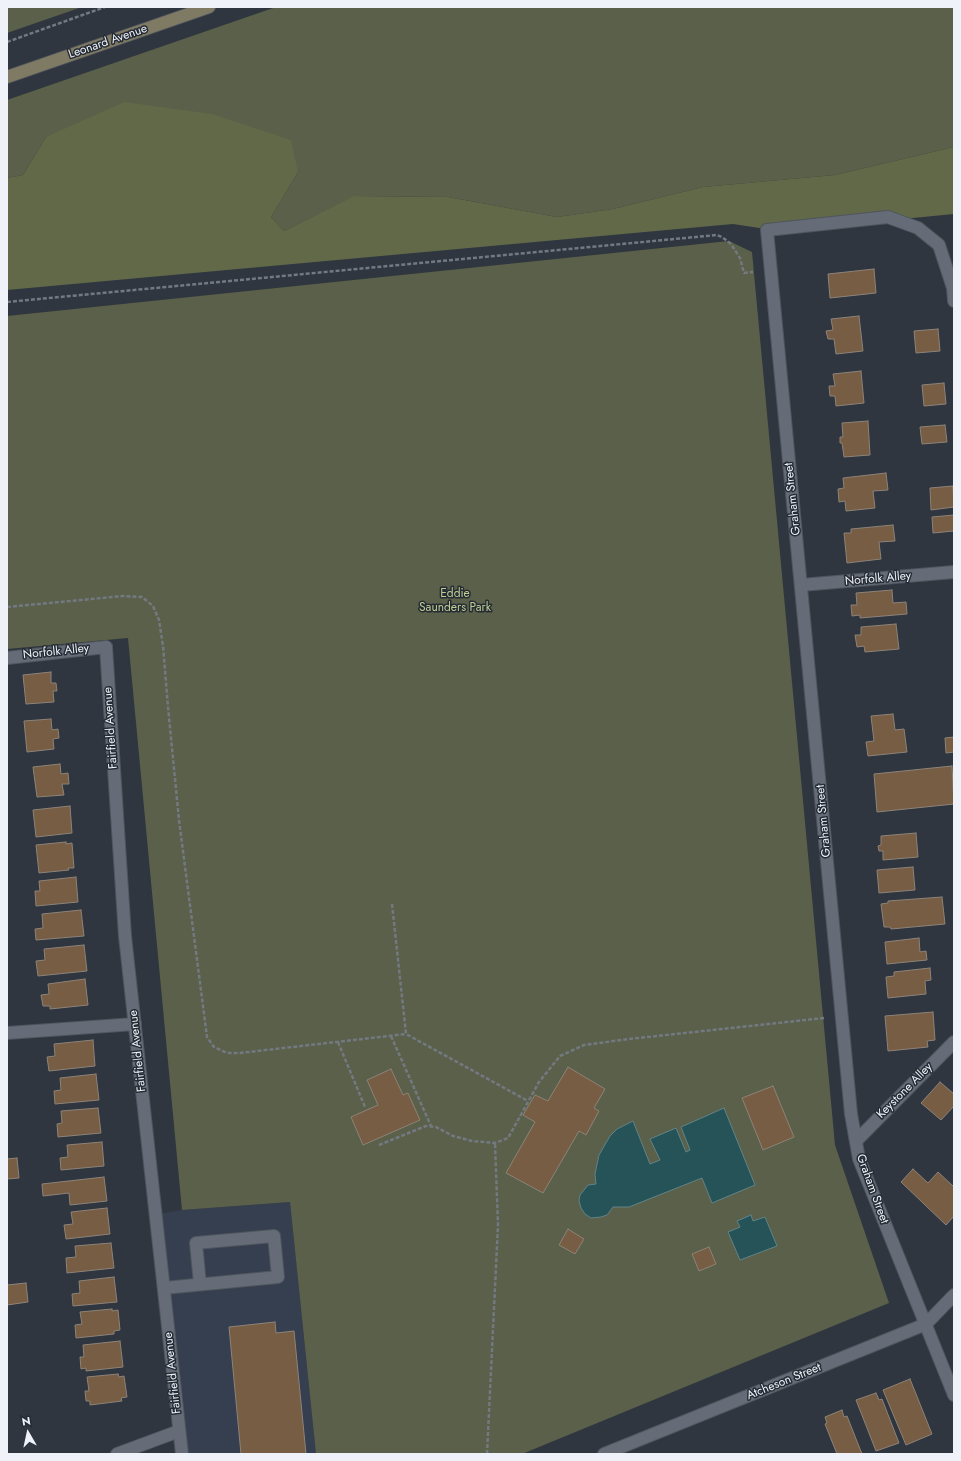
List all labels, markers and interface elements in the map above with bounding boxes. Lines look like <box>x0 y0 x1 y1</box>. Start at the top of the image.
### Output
street label: Leonard Avenue <box>67 22 149 62</box>
street label: Graham Street <box>782 462 804 536</box>
street label: Norfolk Alley <box>844 569 912 589</box>
park label: Eddie Saunders Park <box>419 587 491 615</box>
street label: Norfolk Alley <box>22 641 90 663</box>
street label: Fairfield Avenue <box>101 687 121 769</box>
street label: Graham Street <box>814 784 834 858</box>
street label: Fairfield Avenue <box>127 1009 149 1093</box>
street label: Keystone Alley <box>874 1060 936 1122</box>
street label: Graham Street <box>853 1152 891 1226</box>
street label: Fairfield Avenue <box>162 1331 184 1415</box>
street label: Atcheson Street <box>745 1361 823 1403</box>
north arrow <box>8 1413 48 1453</box>
text: N <box>21 1413 32 1430</box>

